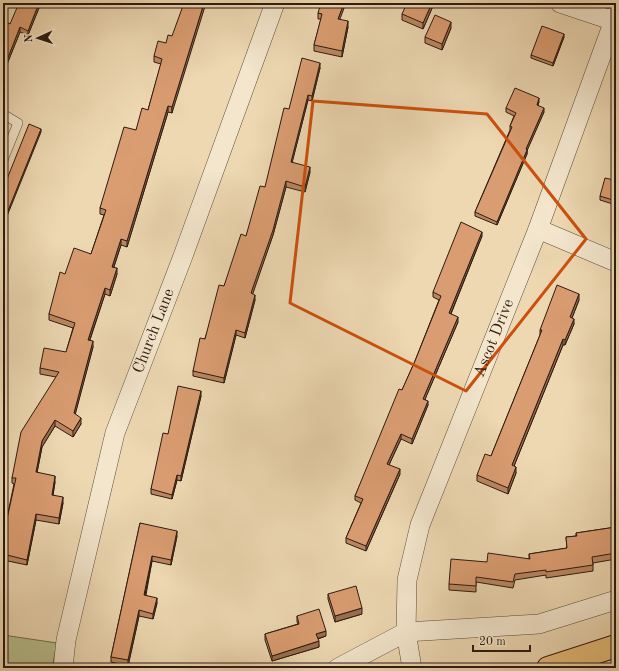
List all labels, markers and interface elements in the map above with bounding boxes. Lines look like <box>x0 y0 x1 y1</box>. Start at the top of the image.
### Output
north arrow <box>18 18 58 58</box>
text: N <box>24 33 35 43</box>
street label: Church Lane <box>131 287 178 376</box>
street label: Ascot Drive <box>472 297 517 380</box>
scale bar <box>473 627 530 653</box>
text: 20 m <box>479 636 506 648</box>

